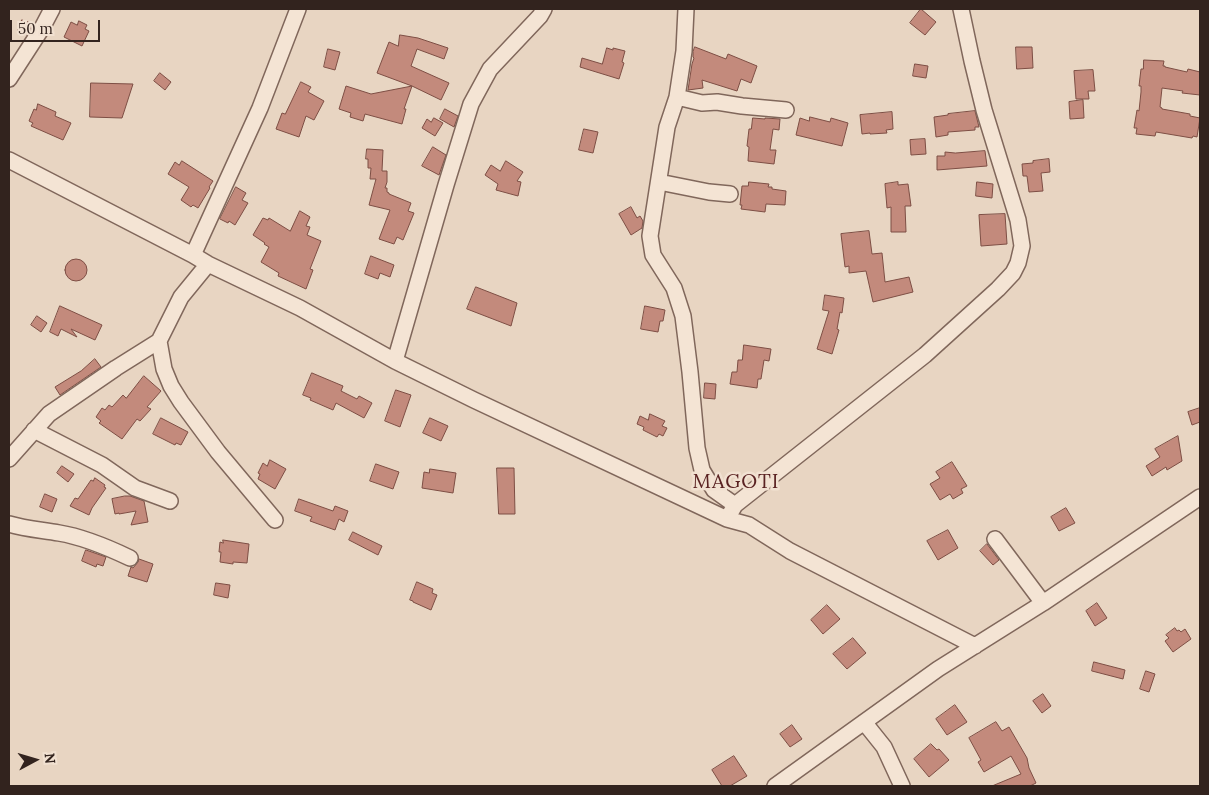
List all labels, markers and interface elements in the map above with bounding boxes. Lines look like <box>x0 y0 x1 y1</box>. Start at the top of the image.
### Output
scale bar <box>12 10 102 42</box>
text: 50 m <box>18 19 53 38</box>
district label: MAGOTI <box>692 470 780 494</box>
north arrow <box>10 735 60 785</box>
text: N <box>40 752 59 765</box>

